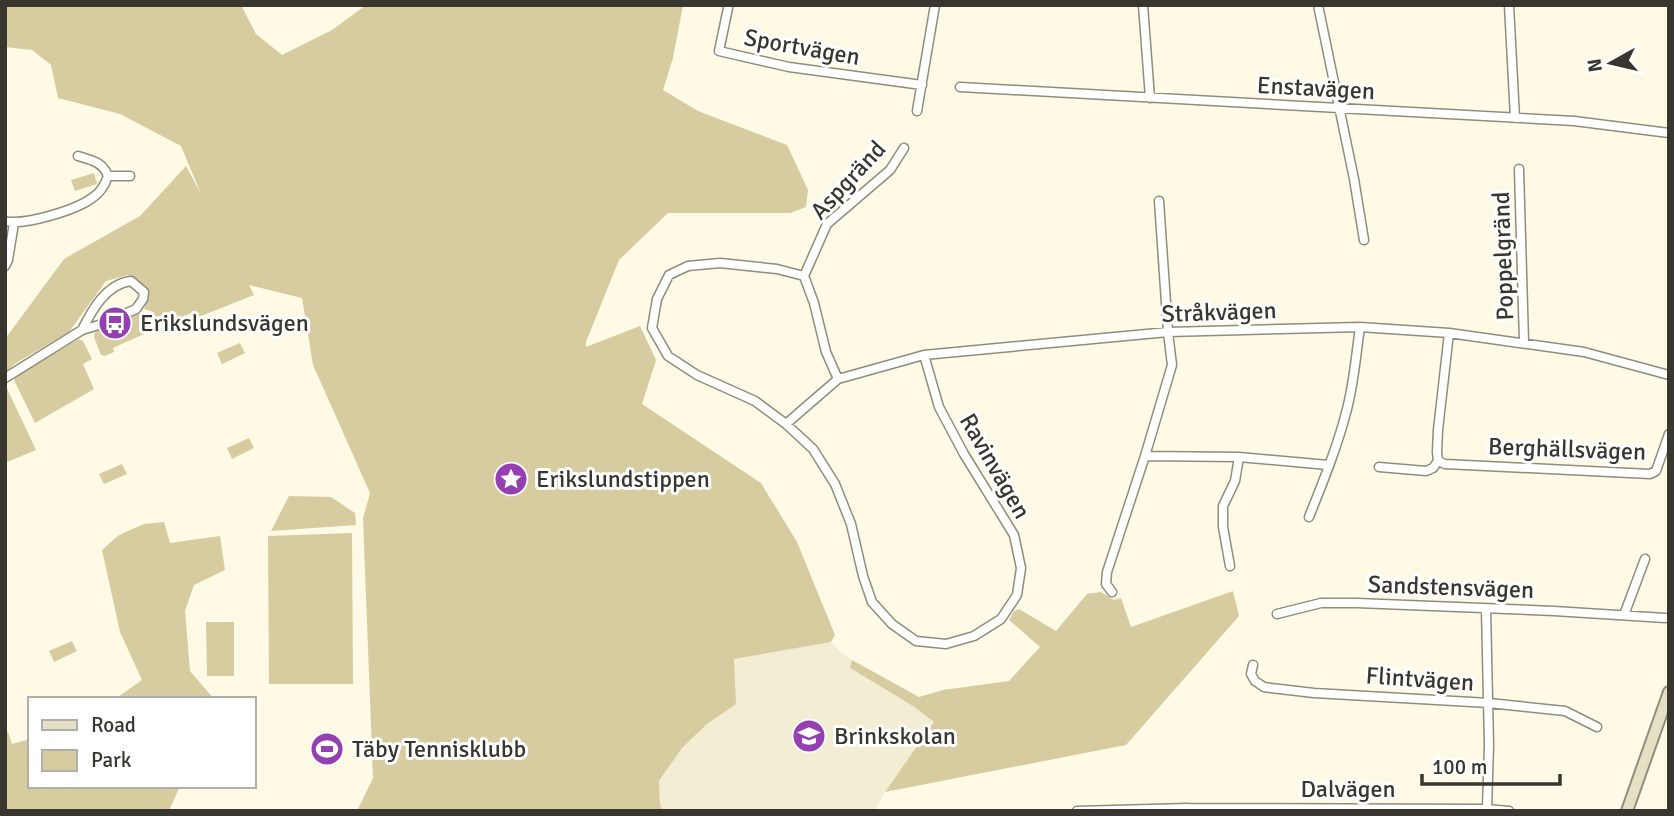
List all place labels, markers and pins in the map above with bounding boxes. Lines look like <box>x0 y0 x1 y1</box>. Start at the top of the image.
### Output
bus stop icon: Erikslundsvägen <box>96 304 134 342</box>
place label: Erikslundsvägen <box>140 308 309 338</box>
place icon: Erikslundstippen <box>492 460 530 498</box>
place label: Erikslundstippen <box>536 464 710 494</box>
school or university icon: Brinkskolan <box>790 717 828 755</box>
place label: Brinkskolan <box>834 721 956 751</box>
sports icon: Täby Tennisklubb <box>308 730 346 768</box>
place label: Täby Tennisklubb <box>352 734 526 764</box>

